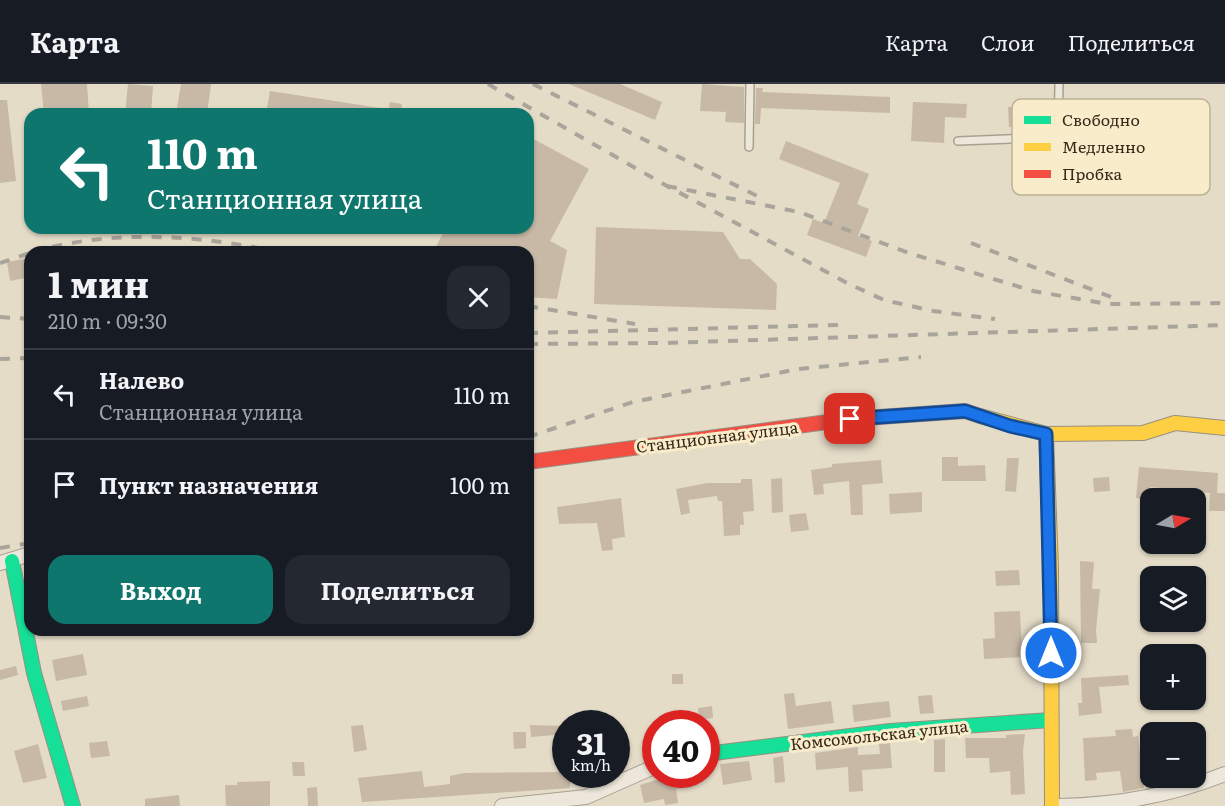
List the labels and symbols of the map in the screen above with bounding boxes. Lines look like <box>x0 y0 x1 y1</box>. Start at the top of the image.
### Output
legend <box>1012 99 1210 195</box>
text: Свободно <box>1062 107 1140 131</box>
text: Медленно <box>1062 134 1145 158</box>
text: Пробка <box>1062 161 1123 185</box>
pin <box>824 393 875 444</box>
street label: Станционная улица <box>635 414 800 458</box>
north arrow <box>1140 488 1206 554</box>
position arrow <box>1019 621 1083 685</box>
speed limit sign: 40 <box>642 710 720 788</box>
street label: Комсомольская улица <box>789 713 969 755</box>

